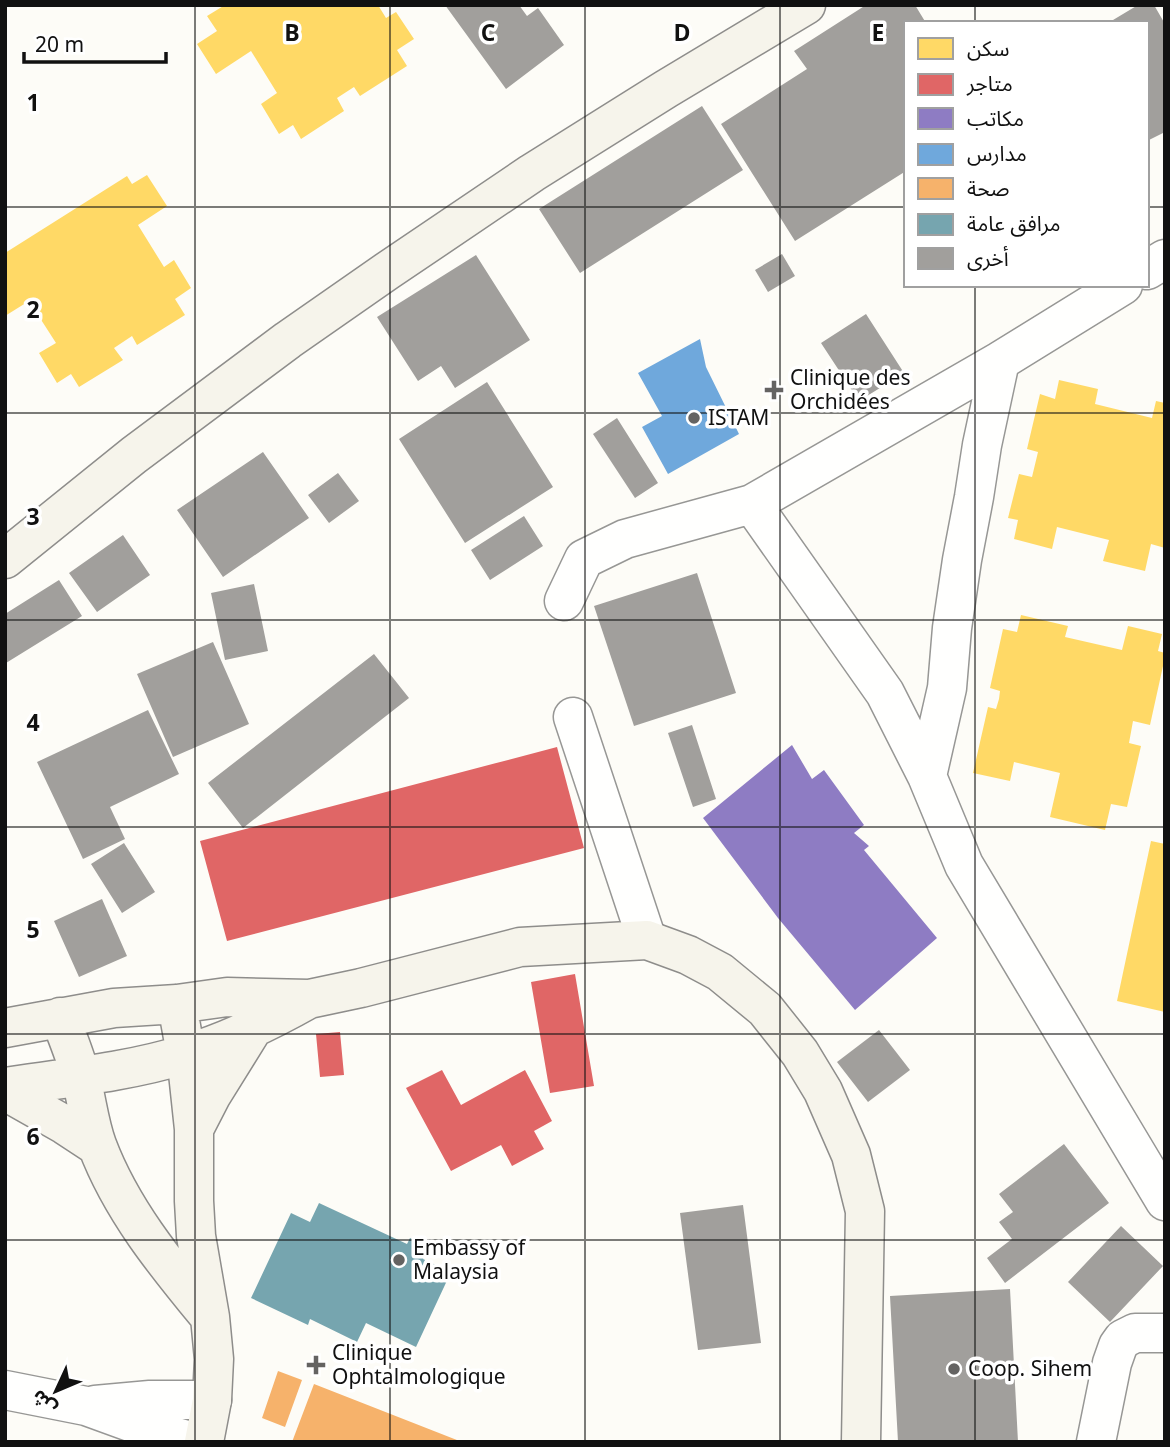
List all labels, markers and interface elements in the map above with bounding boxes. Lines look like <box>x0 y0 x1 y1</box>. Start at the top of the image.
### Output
text: B <box>284 9 300 58</box>
text: C <box>481 9 495 58</box>
text: D <box>673 9 691 58</box>
text: E <box>872 9 884 58</box>
scale bar <box>24 21 166 65</box>
legend <box>904 21 1149 287</box>
text: 20 m <box>35 23 84 67</box>
text: سكن <box>967 27 1009 71</box>
text: متاجر <box>966 62 1013 106</box>
text: 1 <box>26 79 40 128</box>
text: مكاتب <box>967 97 1024 141</box>
text: مدارس <box>967 132 1027 176</box>
text: صحة <box>967 167 1010 211</box>
text: مرافق عامة <box>967 202 1061 246</box>
text: أخرى <box>967 237 1009 281</box>
text: 2 <box>26 286 40 335</box>
place label: Clinique des Orchidées <box>790 356 911 424</box>
marker: Clinique des Orchidées <box>764 380 784 400</box>
place label: ISTAM <box>708 396 769 440</box>
marker: ISTAM <box>686 410 702 426</box>
text: 3 <box>26 493 40 542</box>
text: 4 <box>26 699 40 748</box>
text: 5 <box>26 906 40 955</box>
text: 6 <box>26 1113 40 1162</box>
place label: Embassy of Malaysia <box>413 1226 527 1294</box>
marker: Embassy of Malaysia <box>391 1252 407 1268</box>
place label: Clinique Ophtalmologique <box>332 1331 506 1399</box>
place label: Coop. Sihem <box>968 1347 1092 1391</box>
marker: Clinique Ophtalmologique <box>306 1355 326 1375</box>
north arrow <box>21 1356 91 1426</box>
marker: Coop. Sihem <box>946 1361 962 1377</box>
text: ش <box>21 1379 68 1425</box>

